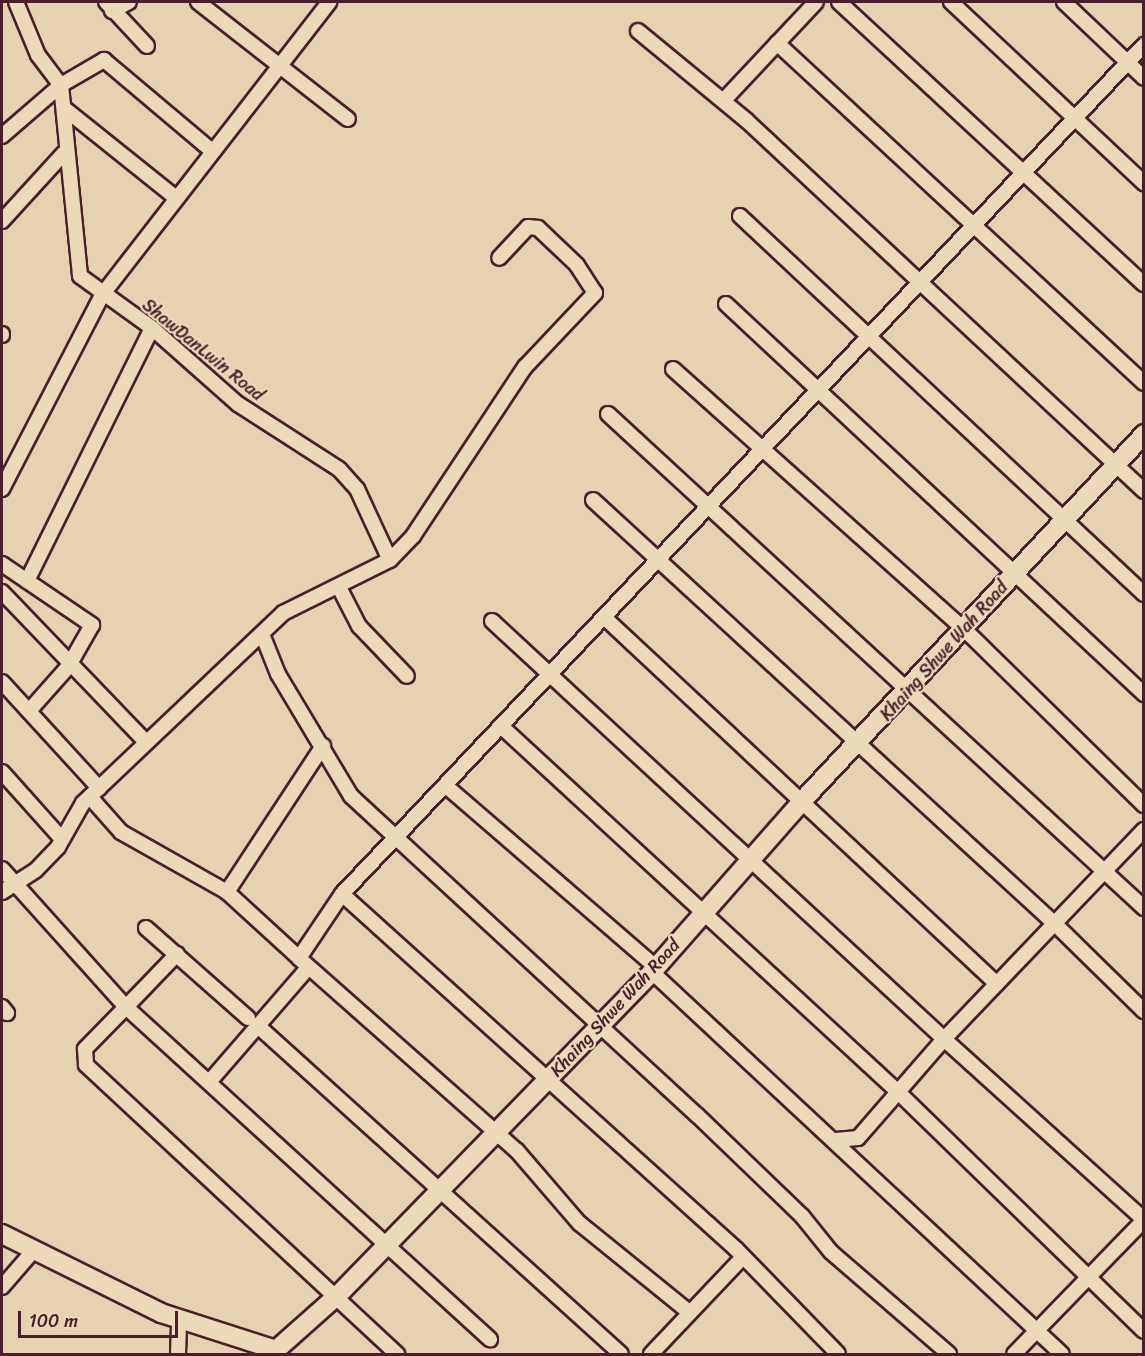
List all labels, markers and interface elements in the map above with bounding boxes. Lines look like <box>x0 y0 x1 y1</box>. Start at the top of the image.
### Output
street label: ShawDanLwin Road <box>138 294 268 406</box>
street label: Khaing Shwe Wah Road <box>876 577 1012 725</box>
street label: Khaing Shwe Wah Road <box>546 935 684 1081</box>
scale bar <box>21 1299 182 1337</box>
text: 100 m <box>29 1305 78 1337</box>

